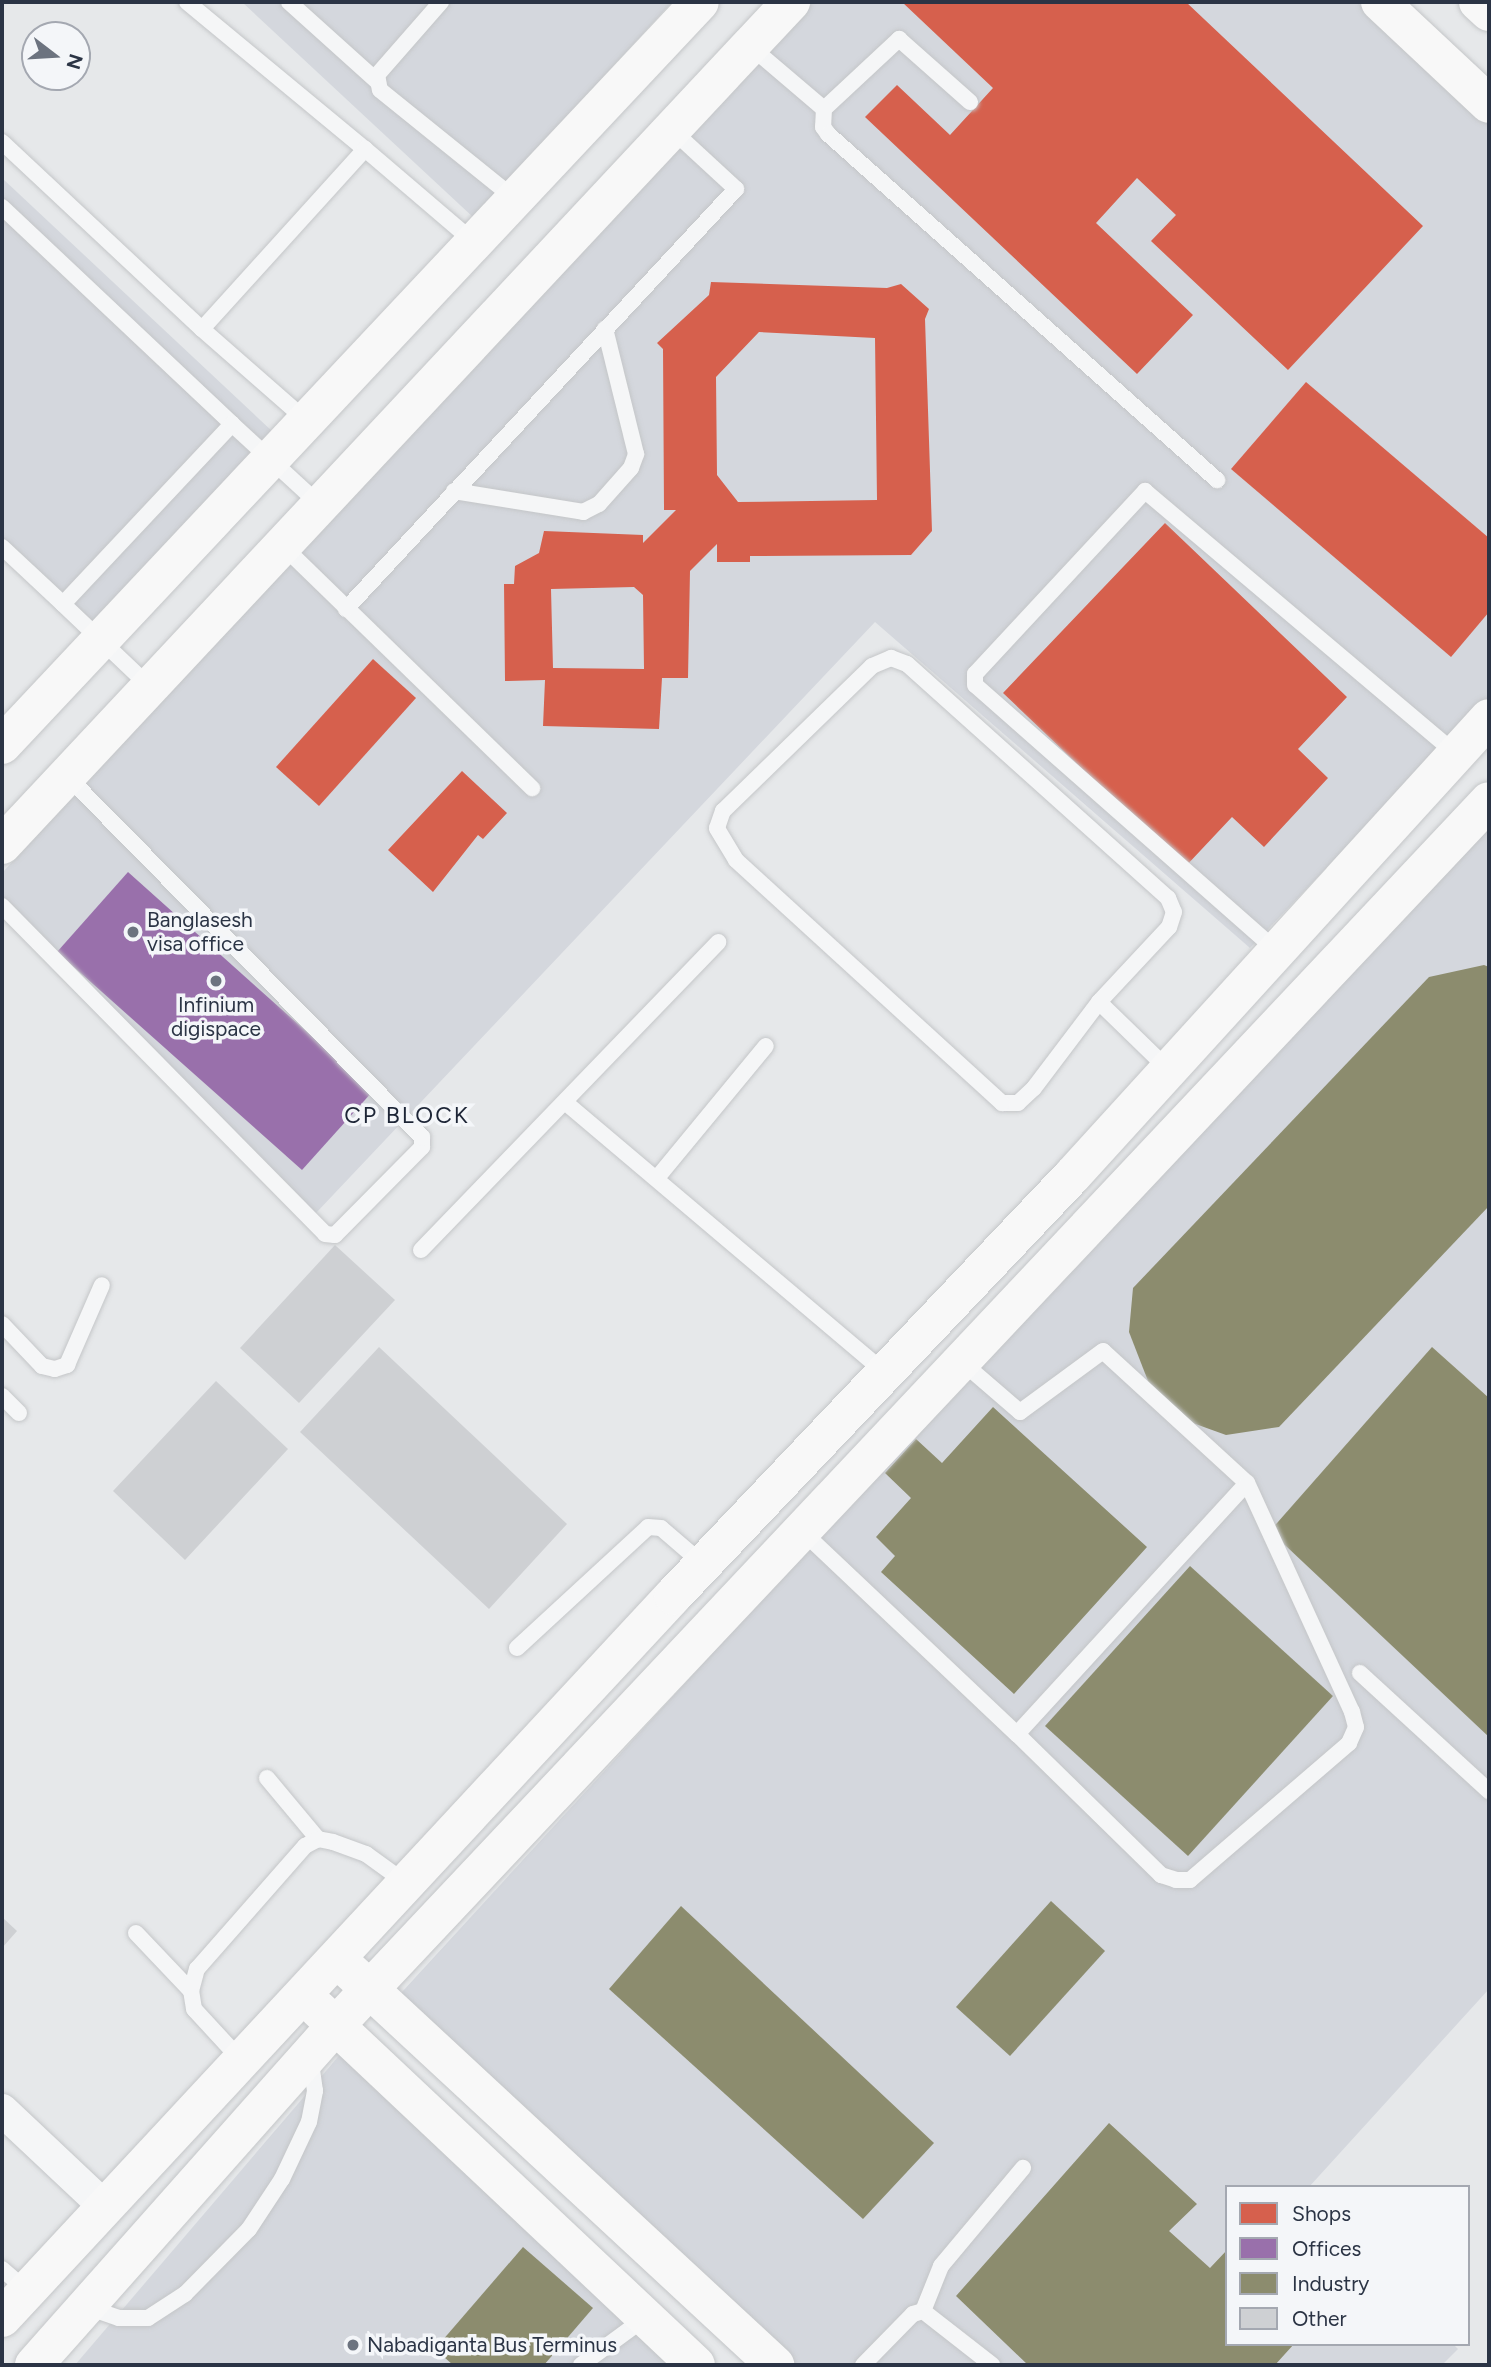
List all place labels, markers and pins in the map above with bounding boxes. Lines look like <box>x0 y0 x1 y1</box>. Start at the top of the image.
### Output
place label: Banglasesh visa office <box>147 907 253 957</box>
marker: Banglasesh visa office <box>125 924 141 940</box>
marker: Infinium digispace <box>208 973 224 989</box>
place label: Infinium digispace <box>171 992 261 1042</box>
place label: Nabadiganta Bus Terminus <box>367 2332 617 2358</box>
marker: Nabadiganta Bus Terminus <box>345 2337 361 2353</box>

